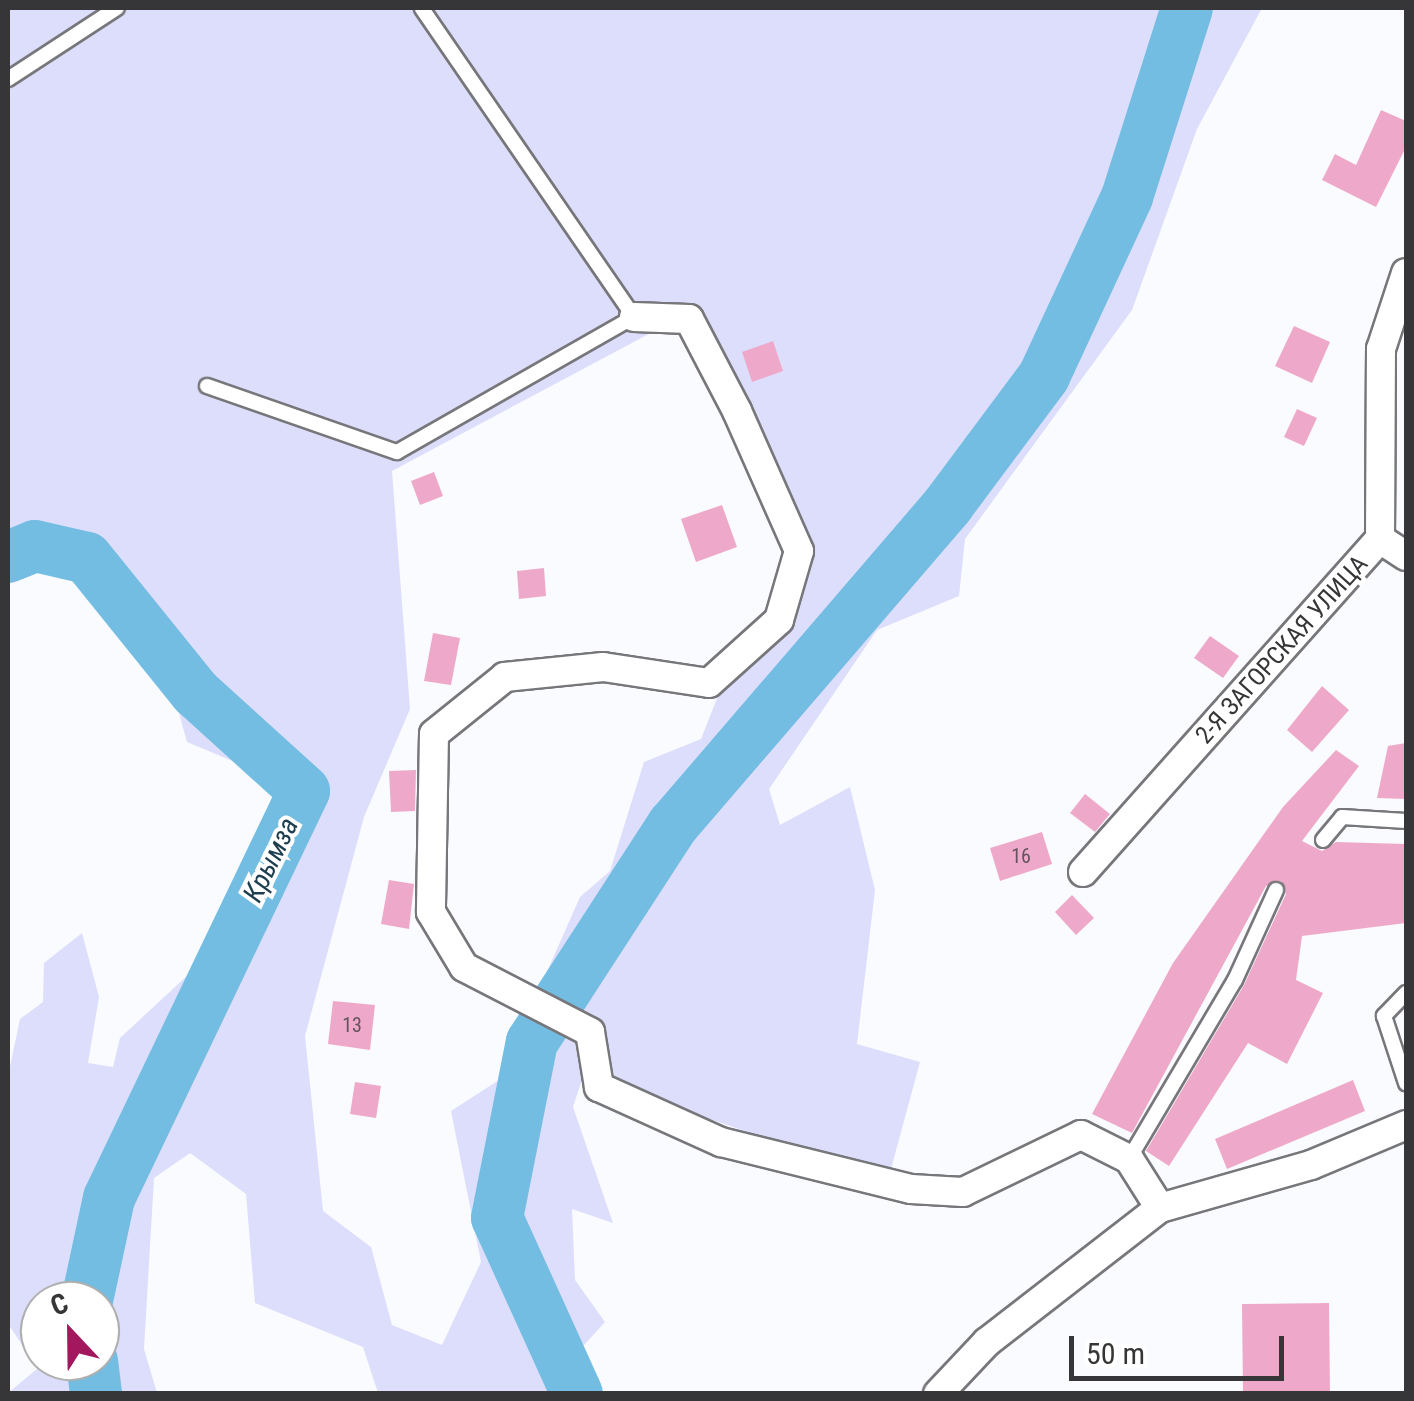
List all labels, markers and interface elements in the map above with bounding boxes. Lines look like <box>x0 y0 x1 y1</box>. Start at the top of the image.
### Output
street label: 2-Я ЗАГОРСКАЯ УЛИЦА <box>1190 550 1374 750</box>
water label: Крымза <box>236 812 306 908</box>
house number: 16 <box>1011 844 1031 868</box>
house number: 13 <box>342 1013 362 1037</box>
north arrow <box>20 1281 120 1381</box>
text: С <box>46 1286 73 1323</box>
scale bar <box>1074 1316 1289 1378</box>
text: 50 m <box>1086 1336 1145 1371</box>

